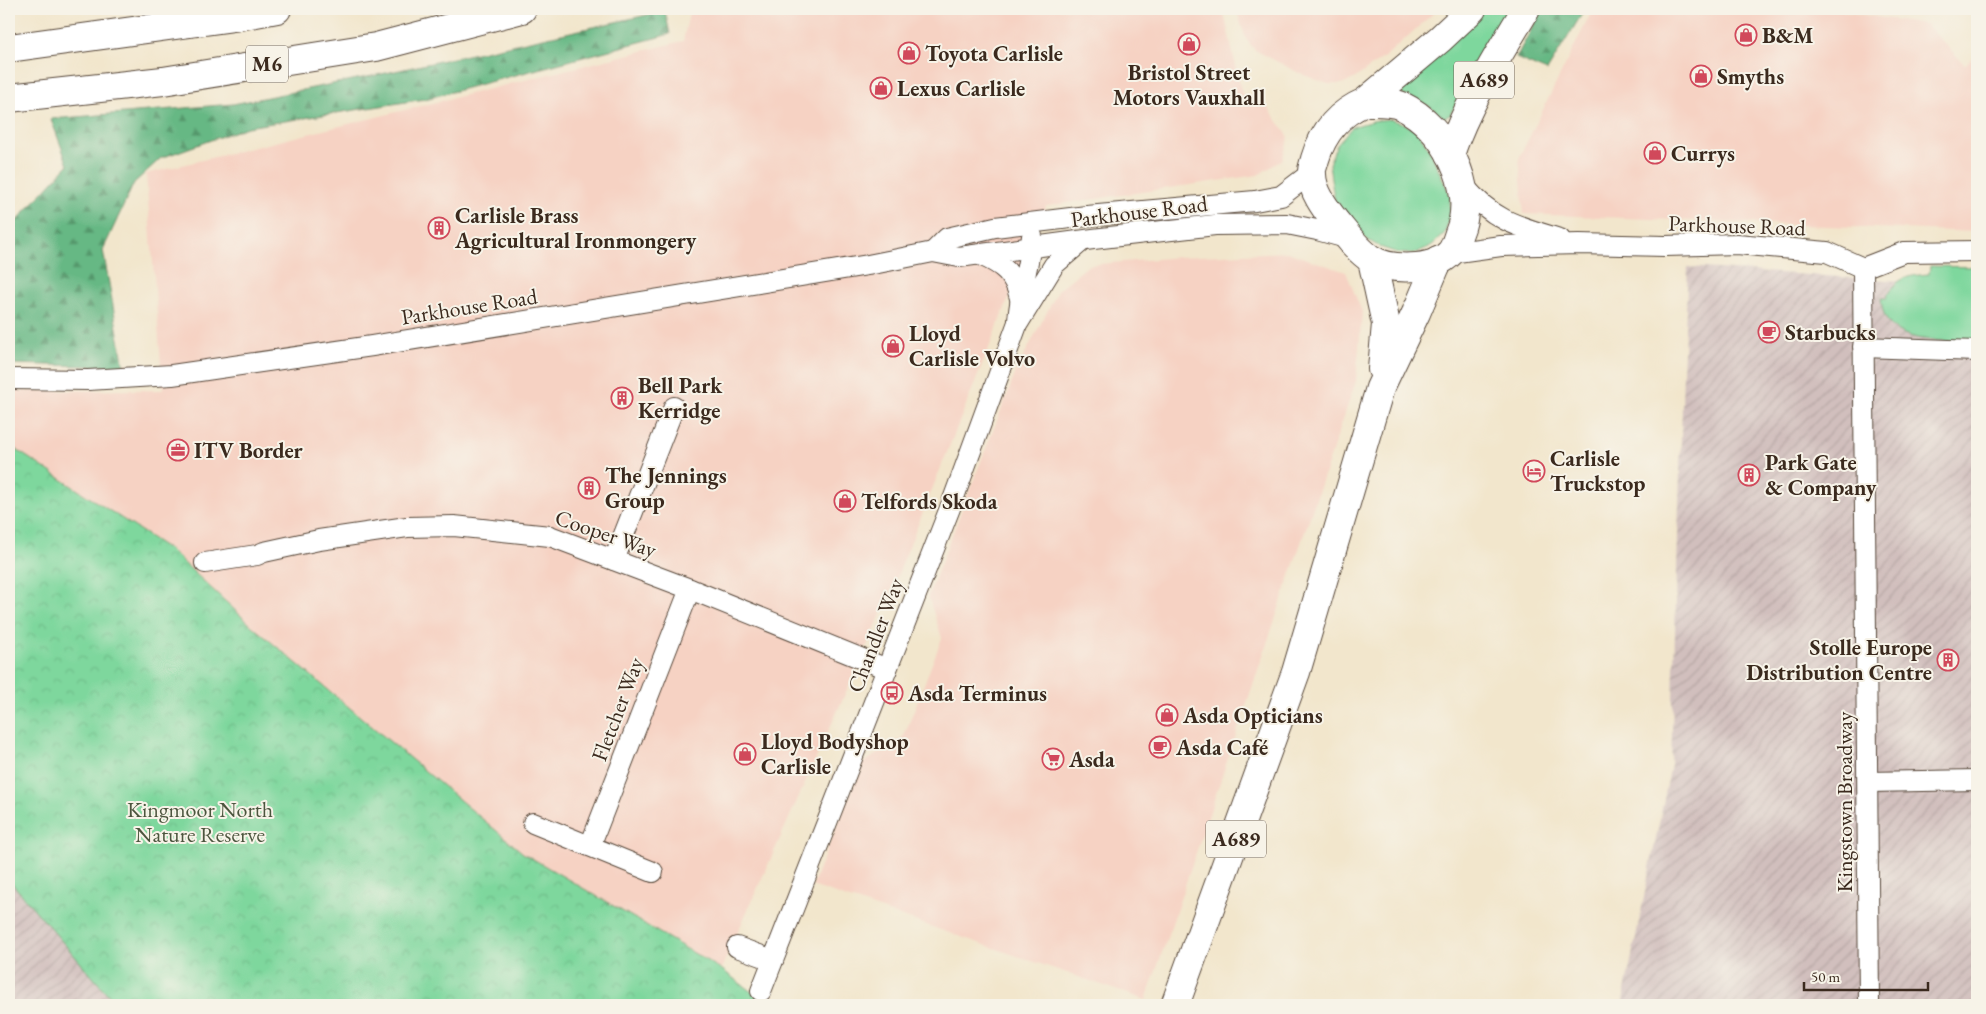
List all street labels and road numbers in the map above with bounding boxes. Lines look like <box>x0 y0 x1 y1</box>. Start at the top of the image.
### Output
road number: M6 <box>246 46 288 82</box>
road number: A689 <box>1454 62 1514 98</box>
street label: Parkhouse Road <box>1069 189 1210 234</box>
street label: Parkhouse Road <box>1668 209 1807 242</box>
street label: Parkhouse Road <box>399 281 540 332</box>
street label: Cooper Way <box>551 503 661 564</box>
street label: Chandler Way <box>840 574 911 696</box>
street label: Fletcher Way <box>584 653 651 765</box>
street label: Kingstown Broadway <box>1830 711 1859 892</box>
road number: A689 <box>1206 821 1266 858</box>

